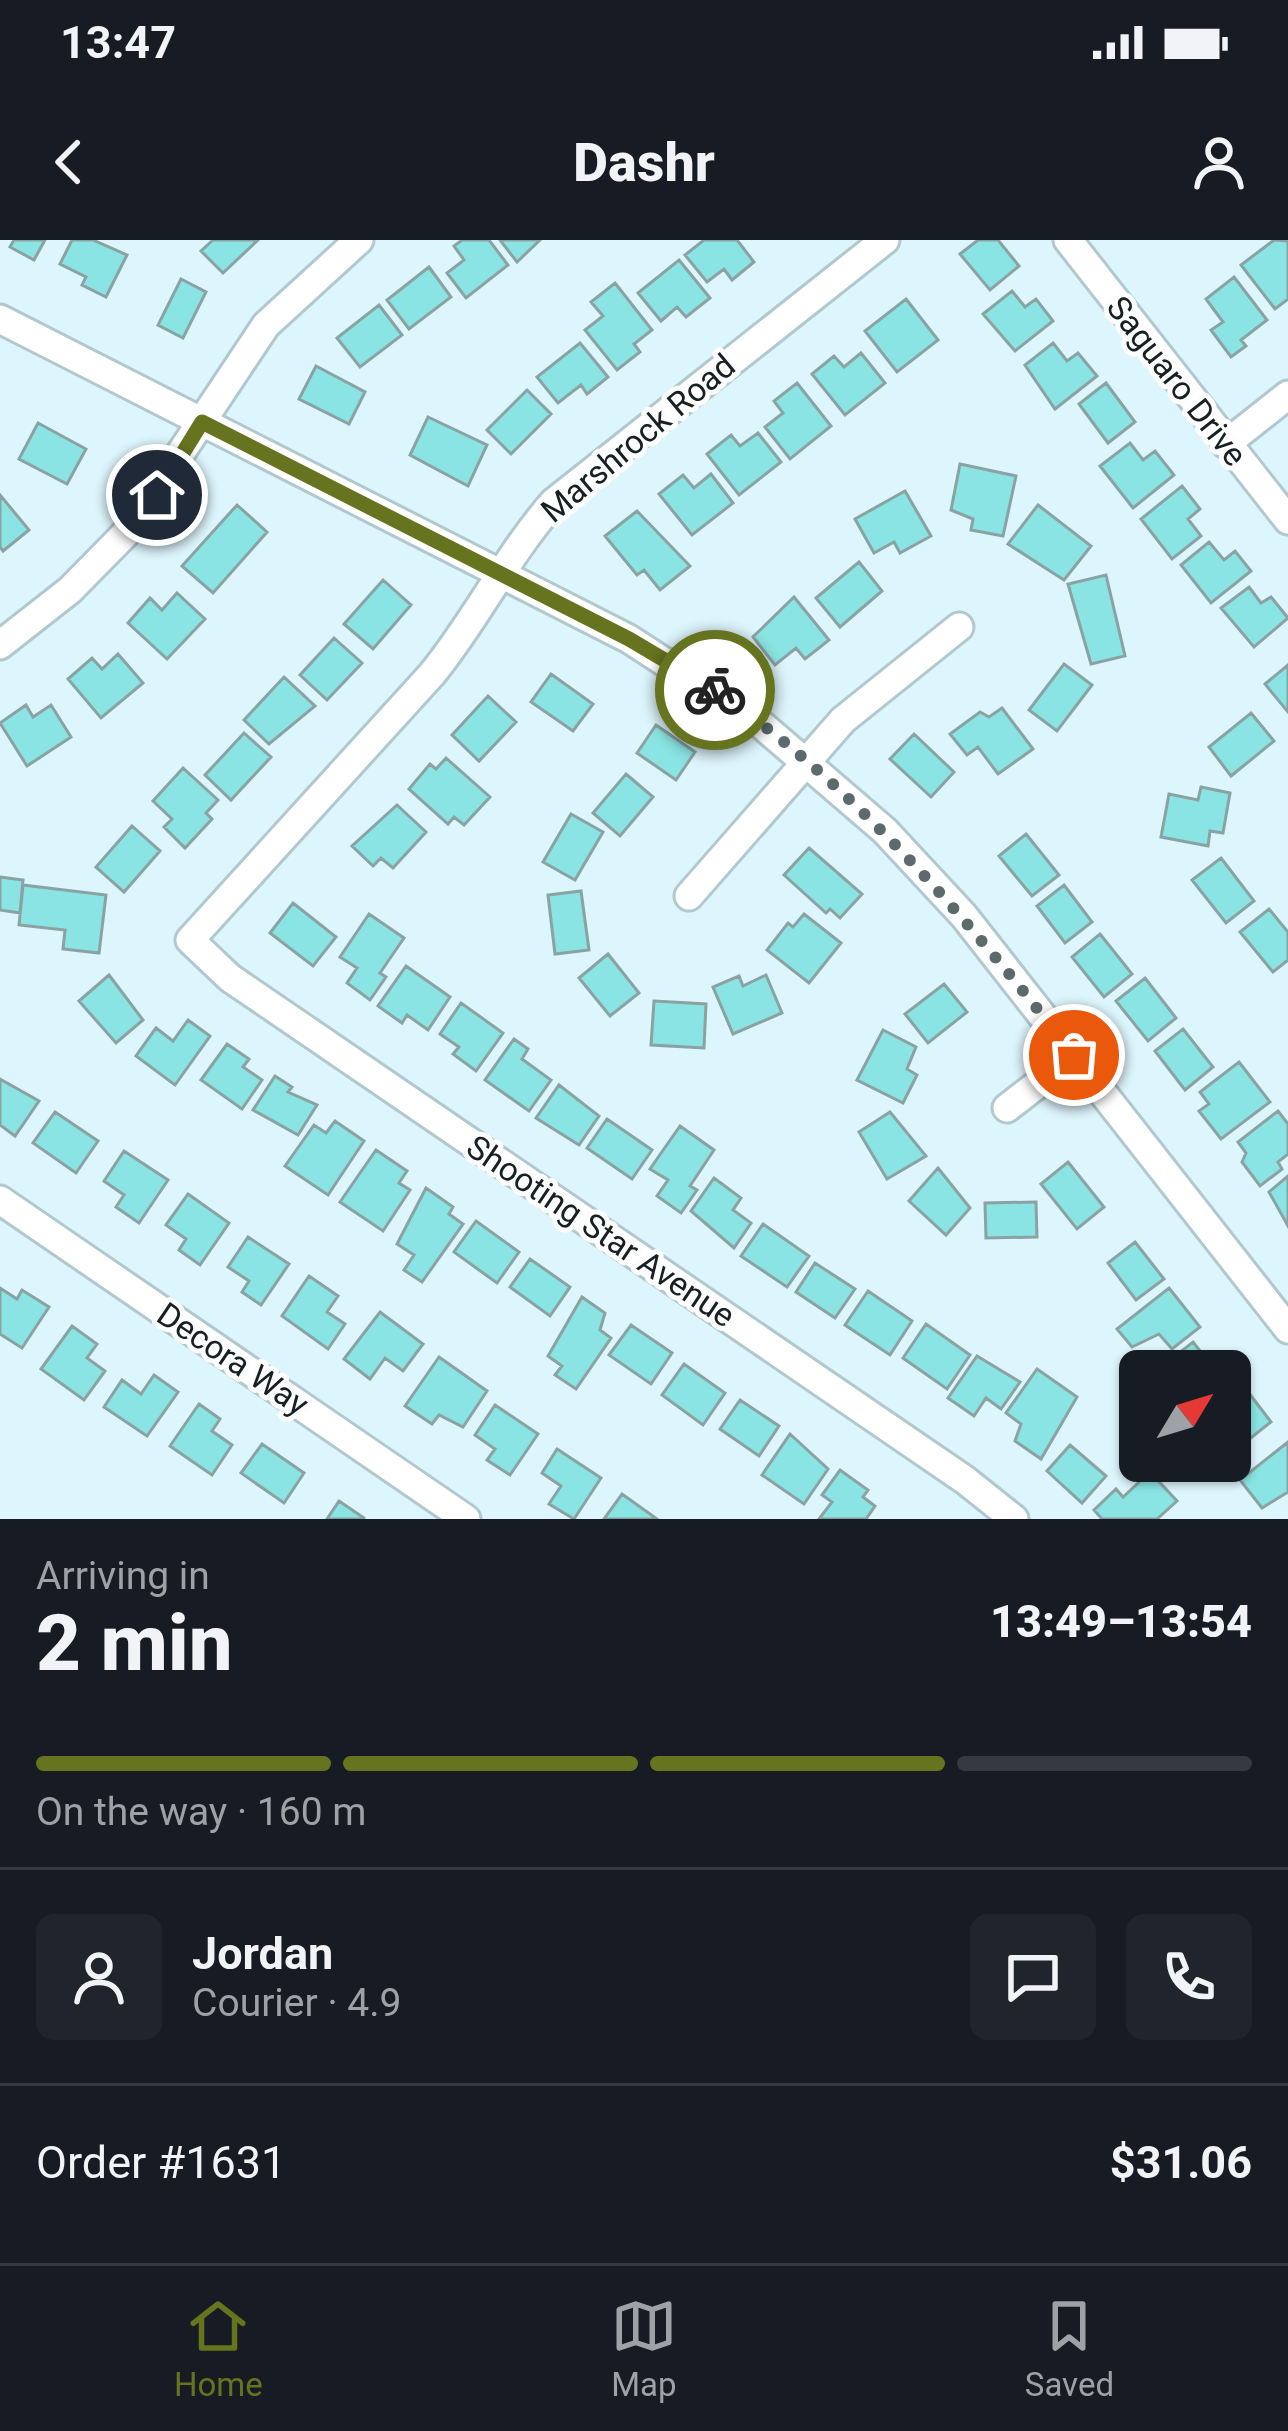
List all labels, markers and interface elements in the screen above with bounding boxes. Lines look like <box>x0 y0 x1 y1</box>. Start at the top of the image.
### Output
text: 13:47 <box>60 16 176 69</box>
icon: back <box>36 129 102 195</box>
icon: person <box>1186 129 1252 195</box>
text: Dashr <box>573 131 715 194</box>
street label: Saguaro Drive <box>1099 289 1255 473</box>
street label: Marshrock Road <box>533 346 743 530</box>
pin <box>106 444 208 546</box>
icon: home <box>124 462 190 528</box>
courier <box>655 630 775 750</box>
icon: bike <box>682 657 748 723</box>
pin <box>1023 1004 1125 1106</box>
icon: bag <box>1041 1022 1107 1088</box>
street label: Shooting Star Avenue <box>460 1127 742 1335</box>
street label: Decora Way <box>150 1294 316 1424</box>
north arrow <box>1119 1350 1251 1482</box>
map controls <box>1119 1350 1251 1482</box>
text: Arriving in <box>36 1553 210 1599</box>
text: 13:49–13:54 <box>990 1595 1252 1648</box>
text: 2 min <box>36 1598 233 1689</box>
text: On the way · 160 m <box>36 1789 367 1835</box>
button: person <box>36 1914 162 2040</box>
button: chat <box>970 1914 1096 2040</box>
button: phone <box>1126 1914 1252 2040</box>
text: Jordan <box>192 1927 333 1980</box>
text: Courier · 4.9 <box>192 1980 401 2026</box>
text: Order #1631 <box>36 2136 286 2189</box>
text: $31.06 <box>1110 2136 1252 2189</box>
tab: Home <box>174 2293 263 2404</box>
tab: Map <box>611 2293 677 2404</box>
tab: Saved <box>1025 2293 1114 2404</box>

